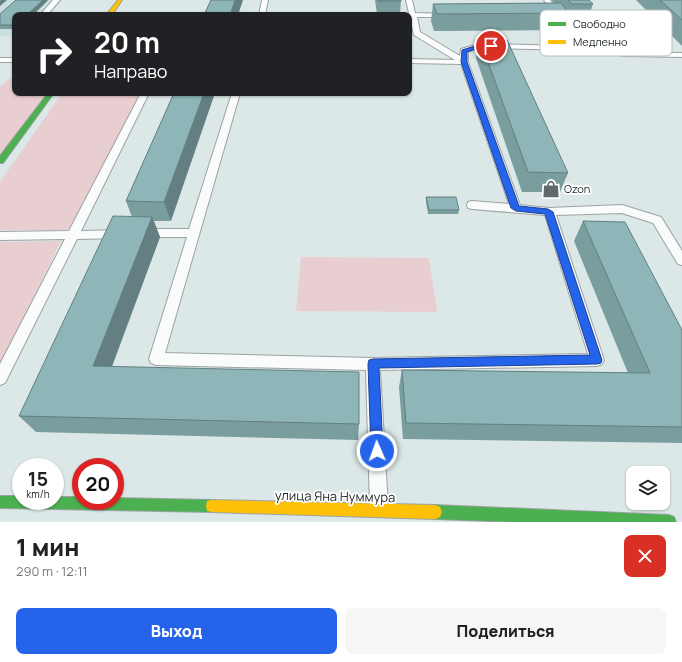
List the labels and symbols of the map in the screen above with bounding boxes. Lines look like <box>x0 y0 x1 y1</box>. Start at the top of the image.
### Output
legend <box>540 10 672 56</box>
text: Свободно <box>573 16 626 31</box>
pin <box>474 29 508 63</box>
text: Медленно <box>573 34 628 49</box>
shop icon: Ozon <box>541 179 561 199</box>
place label: Ozon <box>564 181 590 196</box>
position arrow <box>356 430 398 472</box>
speed limit sign: 20 <box>72 458 124 510</box>
street label: улица Яна Нуммура <box>275 486 395 506</box>

